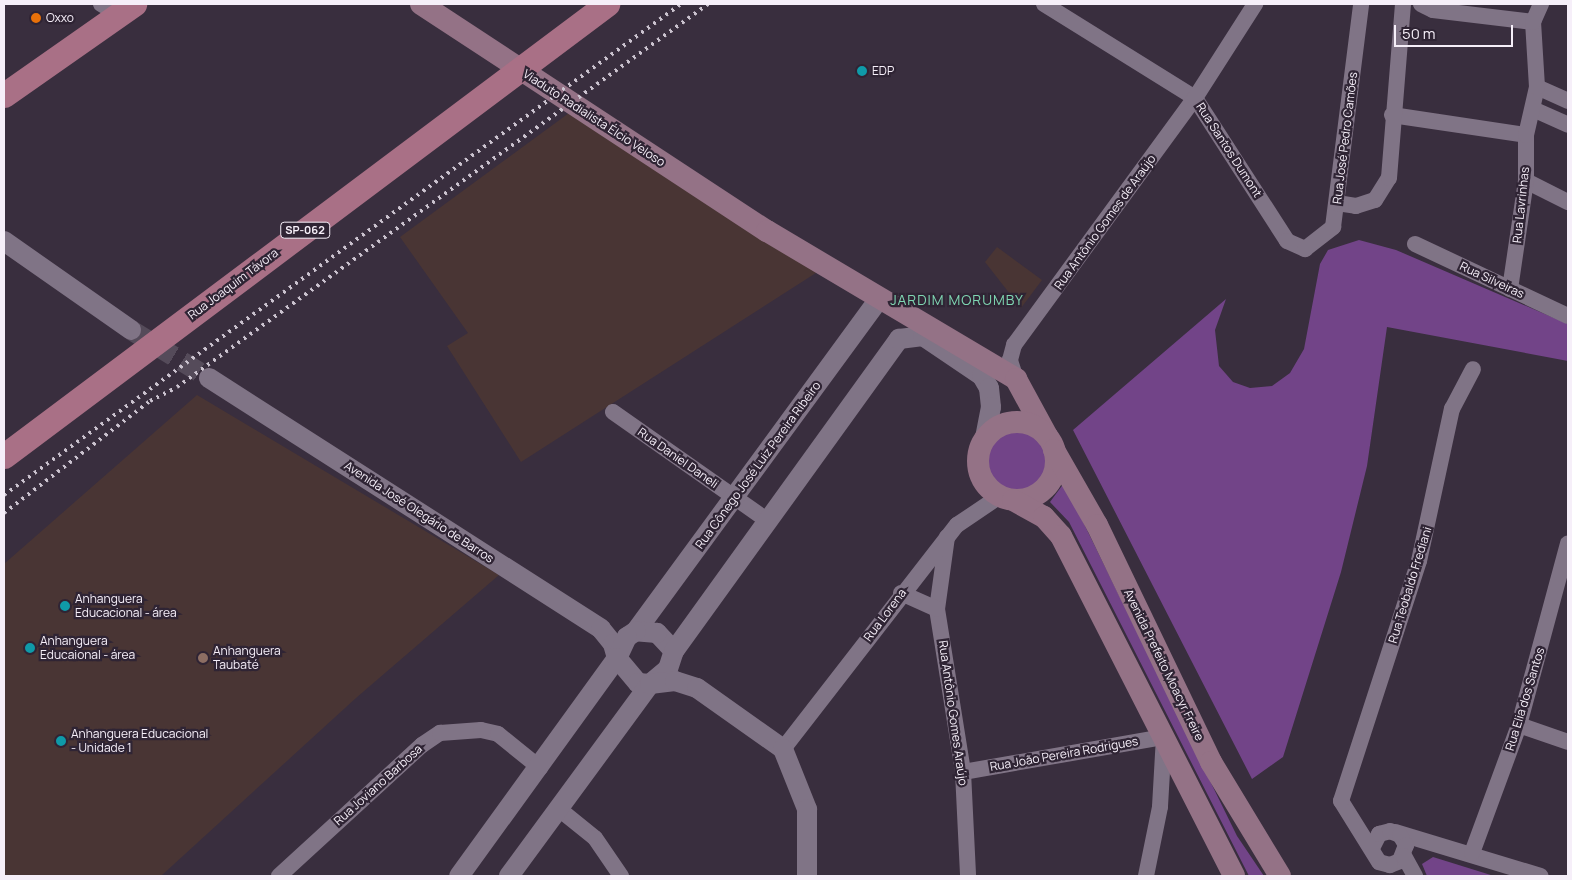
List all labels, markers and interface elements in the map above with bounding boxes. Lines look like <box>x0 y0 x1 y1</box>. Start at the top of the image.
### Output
place label: Oxxo <box>46 11 74 25</box>
marker: Oxxo <box>30 12 42 24</box>
scale bar <box>1397 15 1516 47</box>
text: 50 m <box>1402 23 1436 44</box>
place label: EDP <box>872 64 894 78</box>
marker: EDP <box>856 65 868 77</box>
street label: Viaduto Radialista Élcio Veloso <box>520 67 668 169</box>
street label: Rua José Pedro Camões <box>1330 71 1360 205</box>
street label: Rua Santos Dumont <box>1193 100 1265 200</box>
street label: Rua Antônio Gomes de Araújo <box>1051 152 1159 292</box>
street label: Rua Lavrinhas <box>1510 166 1532 244</box>
road number: SP-062 <box>280 222 330 238</box>
street label: Rua Joaquim Távora <box>185 245 281 323</box>
street label: Rua Silveiras <box>1457 259 1527 301</box>
district label: JARDIM MORUMBY <box>889 292 1025 308</box>
street label: Rua Cônego José Luiz Pereira Ribeiro <box>692 379 824 551</box>
street label: Rua Daniel Daneli <box>635 425 721 491</box>
street label: Avenida José Olegário de Barros <box>341 458 497 566</box>
street label: Rua Teobaldo Frediani <box>1385 525 1435 645</box>
street label: Rua Lorena <box>861 586 909 644</box>
street label: Avenida Prefeito Moacyr Freire <box>1121 587 1207 743</box>
place label: Anhanguera Educacional - área <box>75 592 177 620</box>
marker: Anhanguera Educacional - área <box>59 600 71 612</box>
place label: Anhanguera Educaional - área <box>40 634 135 662</box>
street label: Rua Antônio Gomes Araújo <box>936 639 970 787</box>
marker: Anhanguera Educaional - área <box>24 642 36 654</box>
place label: Anhanguera Taubaté <box>213 644 281 672</box>
street label: Rua Elia dos Santos <box>1502 646 1548 752</box>
marker: Anhanguera Taubaté <box>197 652 209 664</box>
place label: Anhanguera Educacional - Unidade 1 <box>71 727 208 755</box>
street label: Rua João Pereira Rodrigues <box>989 734 1139 774</box>
marker: Anhanguera Educacional - Unidade 1 <box>55 735 67 747</box>
street label: Rua Joviano Barbosa <box>331 742 425 828</box>

